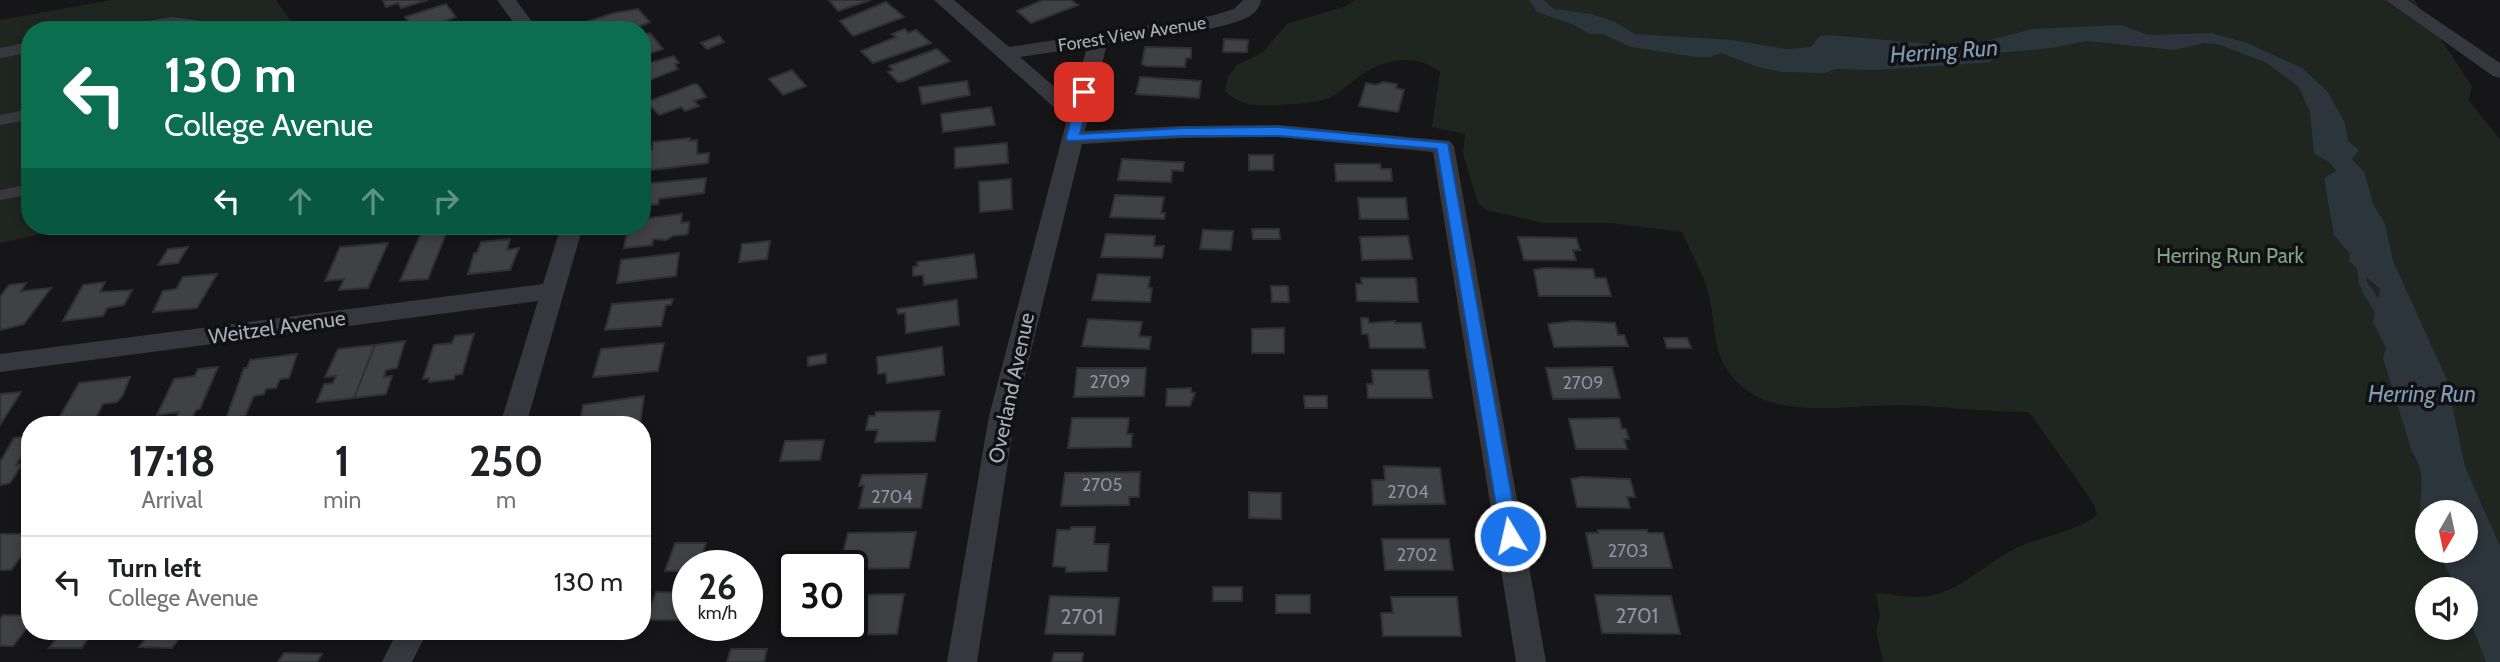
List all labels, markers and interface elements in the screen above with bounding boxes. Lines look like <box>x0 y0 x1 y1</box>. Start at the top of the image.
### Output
street label: Forest View Avenue <box>1056 11 1208 57</box>
water label: Herring Run <box>1889 33 1999 69</box>
text: 130 m <box>164 45 297 104</box>
icon: left <box>49 49 140 140</box>
pin <box>1054 62 1114 122</box>
icon: arrive <box>1065 73 1103 111</box>
text: College Avenue <box>164 105 373 144</box>
icon: left <box>208 182 246 220</box>
icon: ahead <box>281 182 319 220</box>
icon: ahead <box>354 182 392 220</box>
icon: right <box>427 182 465 220</box>
park label: Herring Run Park <box>2156 243 2304 268</box>
street label: Weitzel Avenue <box>207 305 347 349</box>
street label: Overland Avenue <box>983 310 1039 466</box>
house number: 2709 <box>1089 371 1131 393</box>
house number: 2709 <box>1562 372 1604 394</box>
water label: Herring Run <box>2368 380 2476 408</box>
text: 17:18 <box>129 435 216 487</box>
text: 1 <box>335 435 350 487</box>
text: 250 <box>469 435 543 487</box>
house number: 2705 <box>1082 474 1122 496</box>
house number: 2704 <box>1387 481 1429 503</box>
text: Arrival <box>142 486 203 514</box>
text: min <box>323 486 361 514</box>
text: m <box>496 486 516 514</box>
house number: 2704 <box>871 486 913 508</box>
position arrow <box>1473 499 1547 573</box>
north arrow <box>2415 500 2478 564</box>
map controls <box>2415 500 2478 640</box>
house number: 2703 <box>1608 540 1648 562</box>
house number: 2702 <box>1397 544 1437 566</box>
speed limit sign: 30 <box>777 550 868 641</box>
text: Turn left <box>108 552 201 584</box>
icon: left <box>49 563 87 601</box>
text: 26 <box>698 565 737 608</box>
text: 130 m <box>554 566 623 598</box>
button: sound <box>2415 577 2478 640</box>
text: College Avenue <box>108 584 258 612</box>
text: km/h <box>698 602 737 624</box>
house number: 2701 <box>1616 603 1658 628</box>
house number: 2701 <box>1061 604 1103 629</box>

